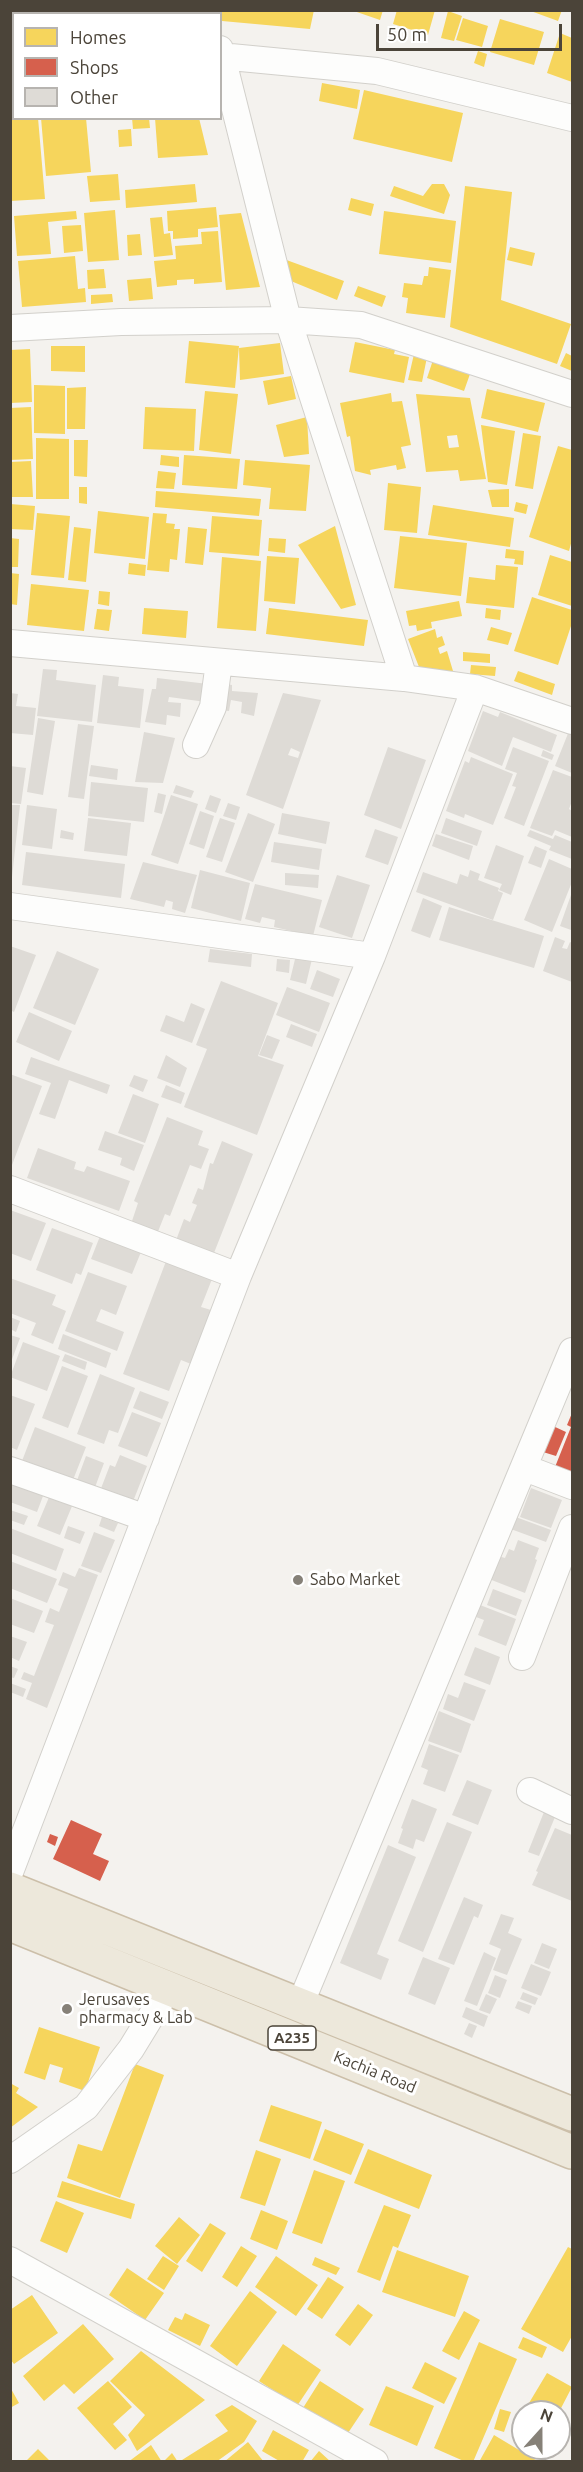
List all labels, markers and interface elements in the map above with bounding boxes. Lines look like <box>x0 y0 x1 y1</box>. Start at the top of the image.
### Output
legend <box>12 12 222 120</box>
scale bar <box>379 12 565 50</box>
text: 50 m <box>387 24 427 44</box>
text: Homes <box>70 27 126 47</box>
text: Shops <box>70 57 119 77</box>
text: Other <box>70 87 118 107</box>
place label: Sabo Market <box>310 1570 400 1590</box>
marker: Sabo Market <box>291 1573 305 1587</box>
place label: Jerusaves pharmacy & Lab <box>79 1990 193 2028</box>
marker: Jerusaves pharmacy & Lab <box>60 2002 74 2016</box>
road number: A235 <box>268 2026 316 2050</box>
street label: Kachia Road <box>331 2047 419 2097</box>
north arrow <box>511 2400 571 2460</box>
text: N <box>538 2405 556 2426</box>

